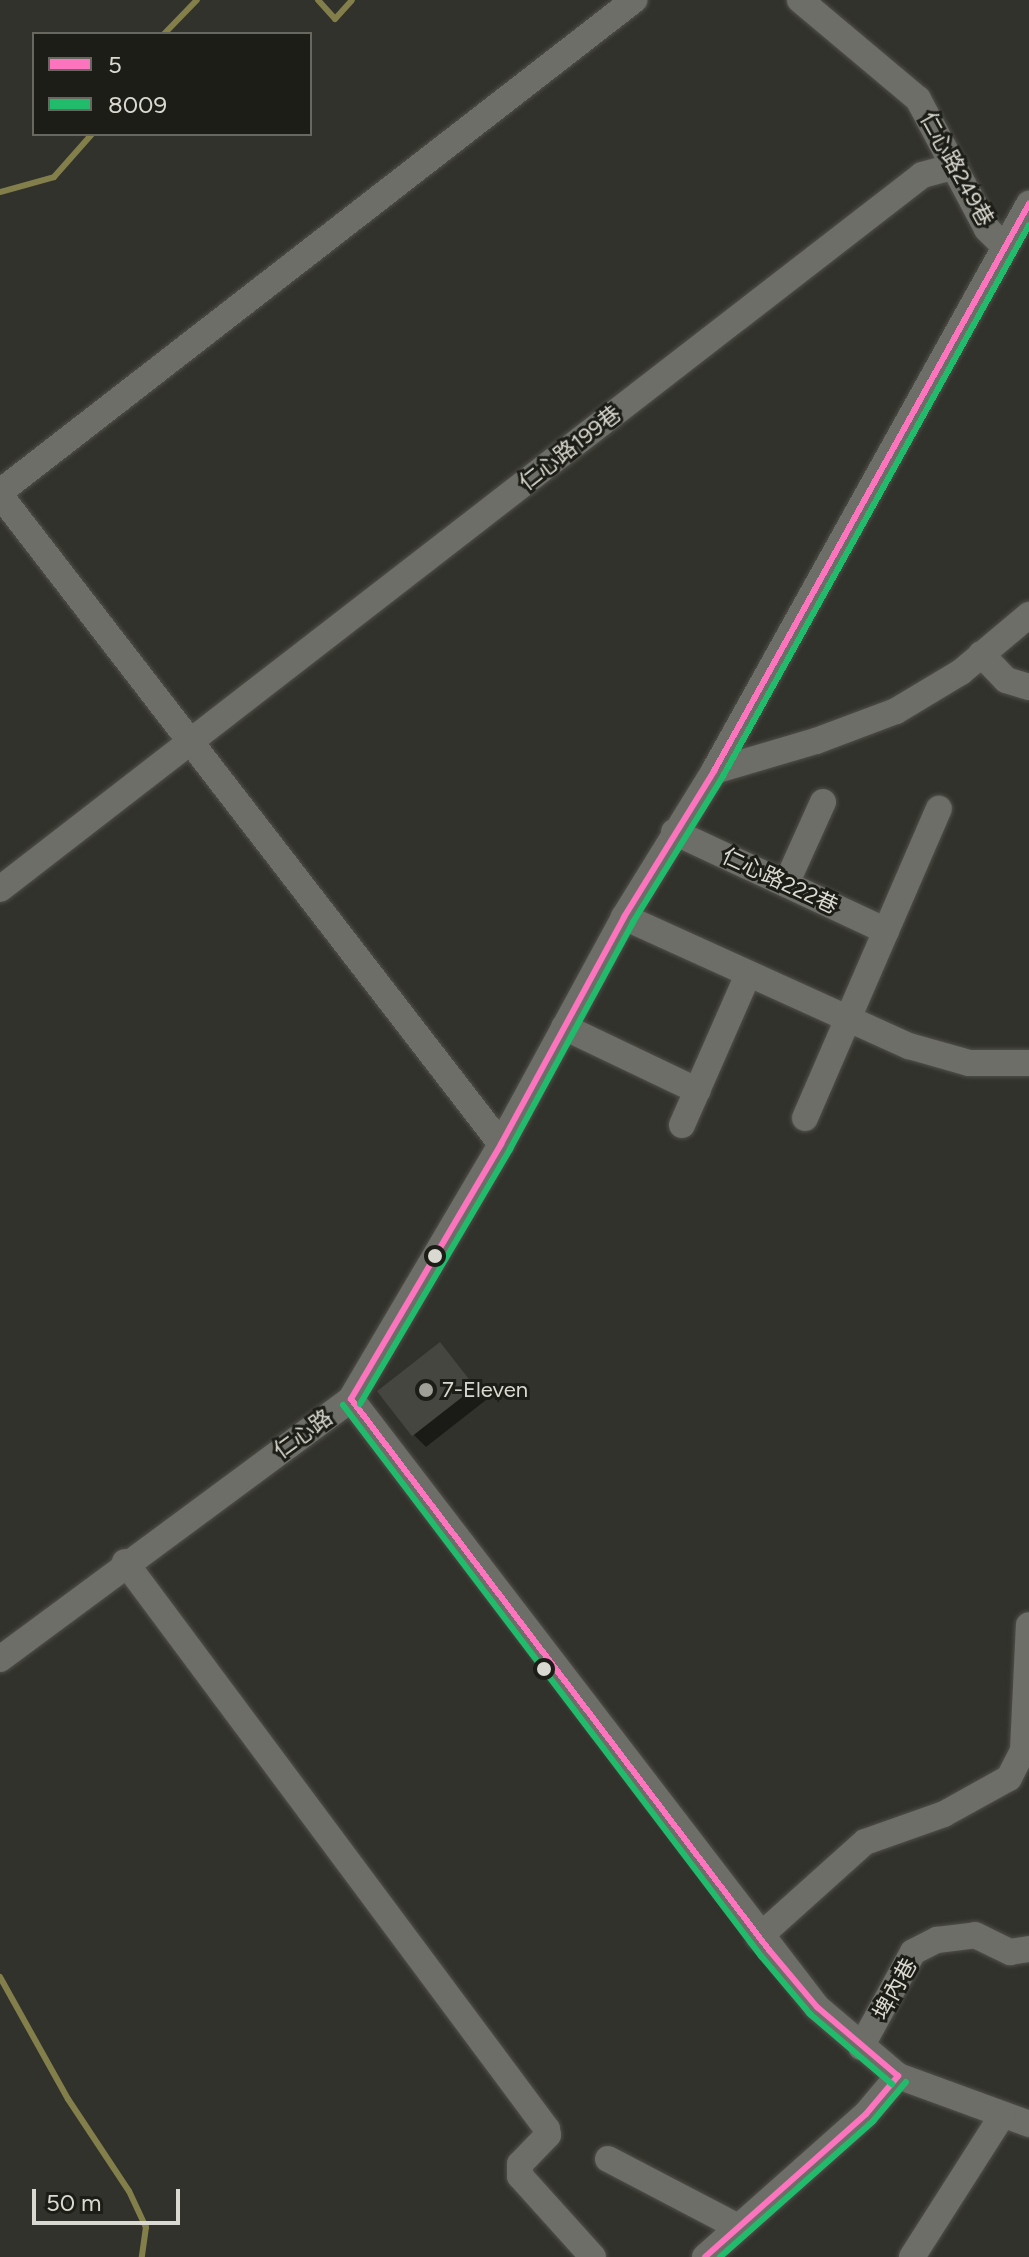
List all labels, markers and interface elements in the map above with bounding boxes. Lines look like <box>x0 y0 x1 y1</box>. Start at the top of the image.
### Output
legend <box>32 32 312 136</box>
text: 5 <box>108 50 122 79</box>
text: 8009 <box>108 90 167 119</box>
street label: 仁心路249巷 <box>915 107 999 231</box>
street label: 仁心路199巷 <box>514 400 626 496</box>
street label: 仁心路222巷 <box>718 843 842 919</box>
unlabelled marker <box>427 1248 443 1264</box>
place label: 7-Eleven <box>442 1377 528 1403</box>
marker: 7-Eleven <box>417 1381 435 1399</box>
street label: 仁心路 <box>269 1404 337 1464</box>
unlabelled marker <box>536 1661 552 1677</box>
street label: 埤內巷 <box>867 1954 923 2024</box>
scale bar <box>36 2173 184 2223</box>
text: 50 m <box>46 2188 102 2217</box>

